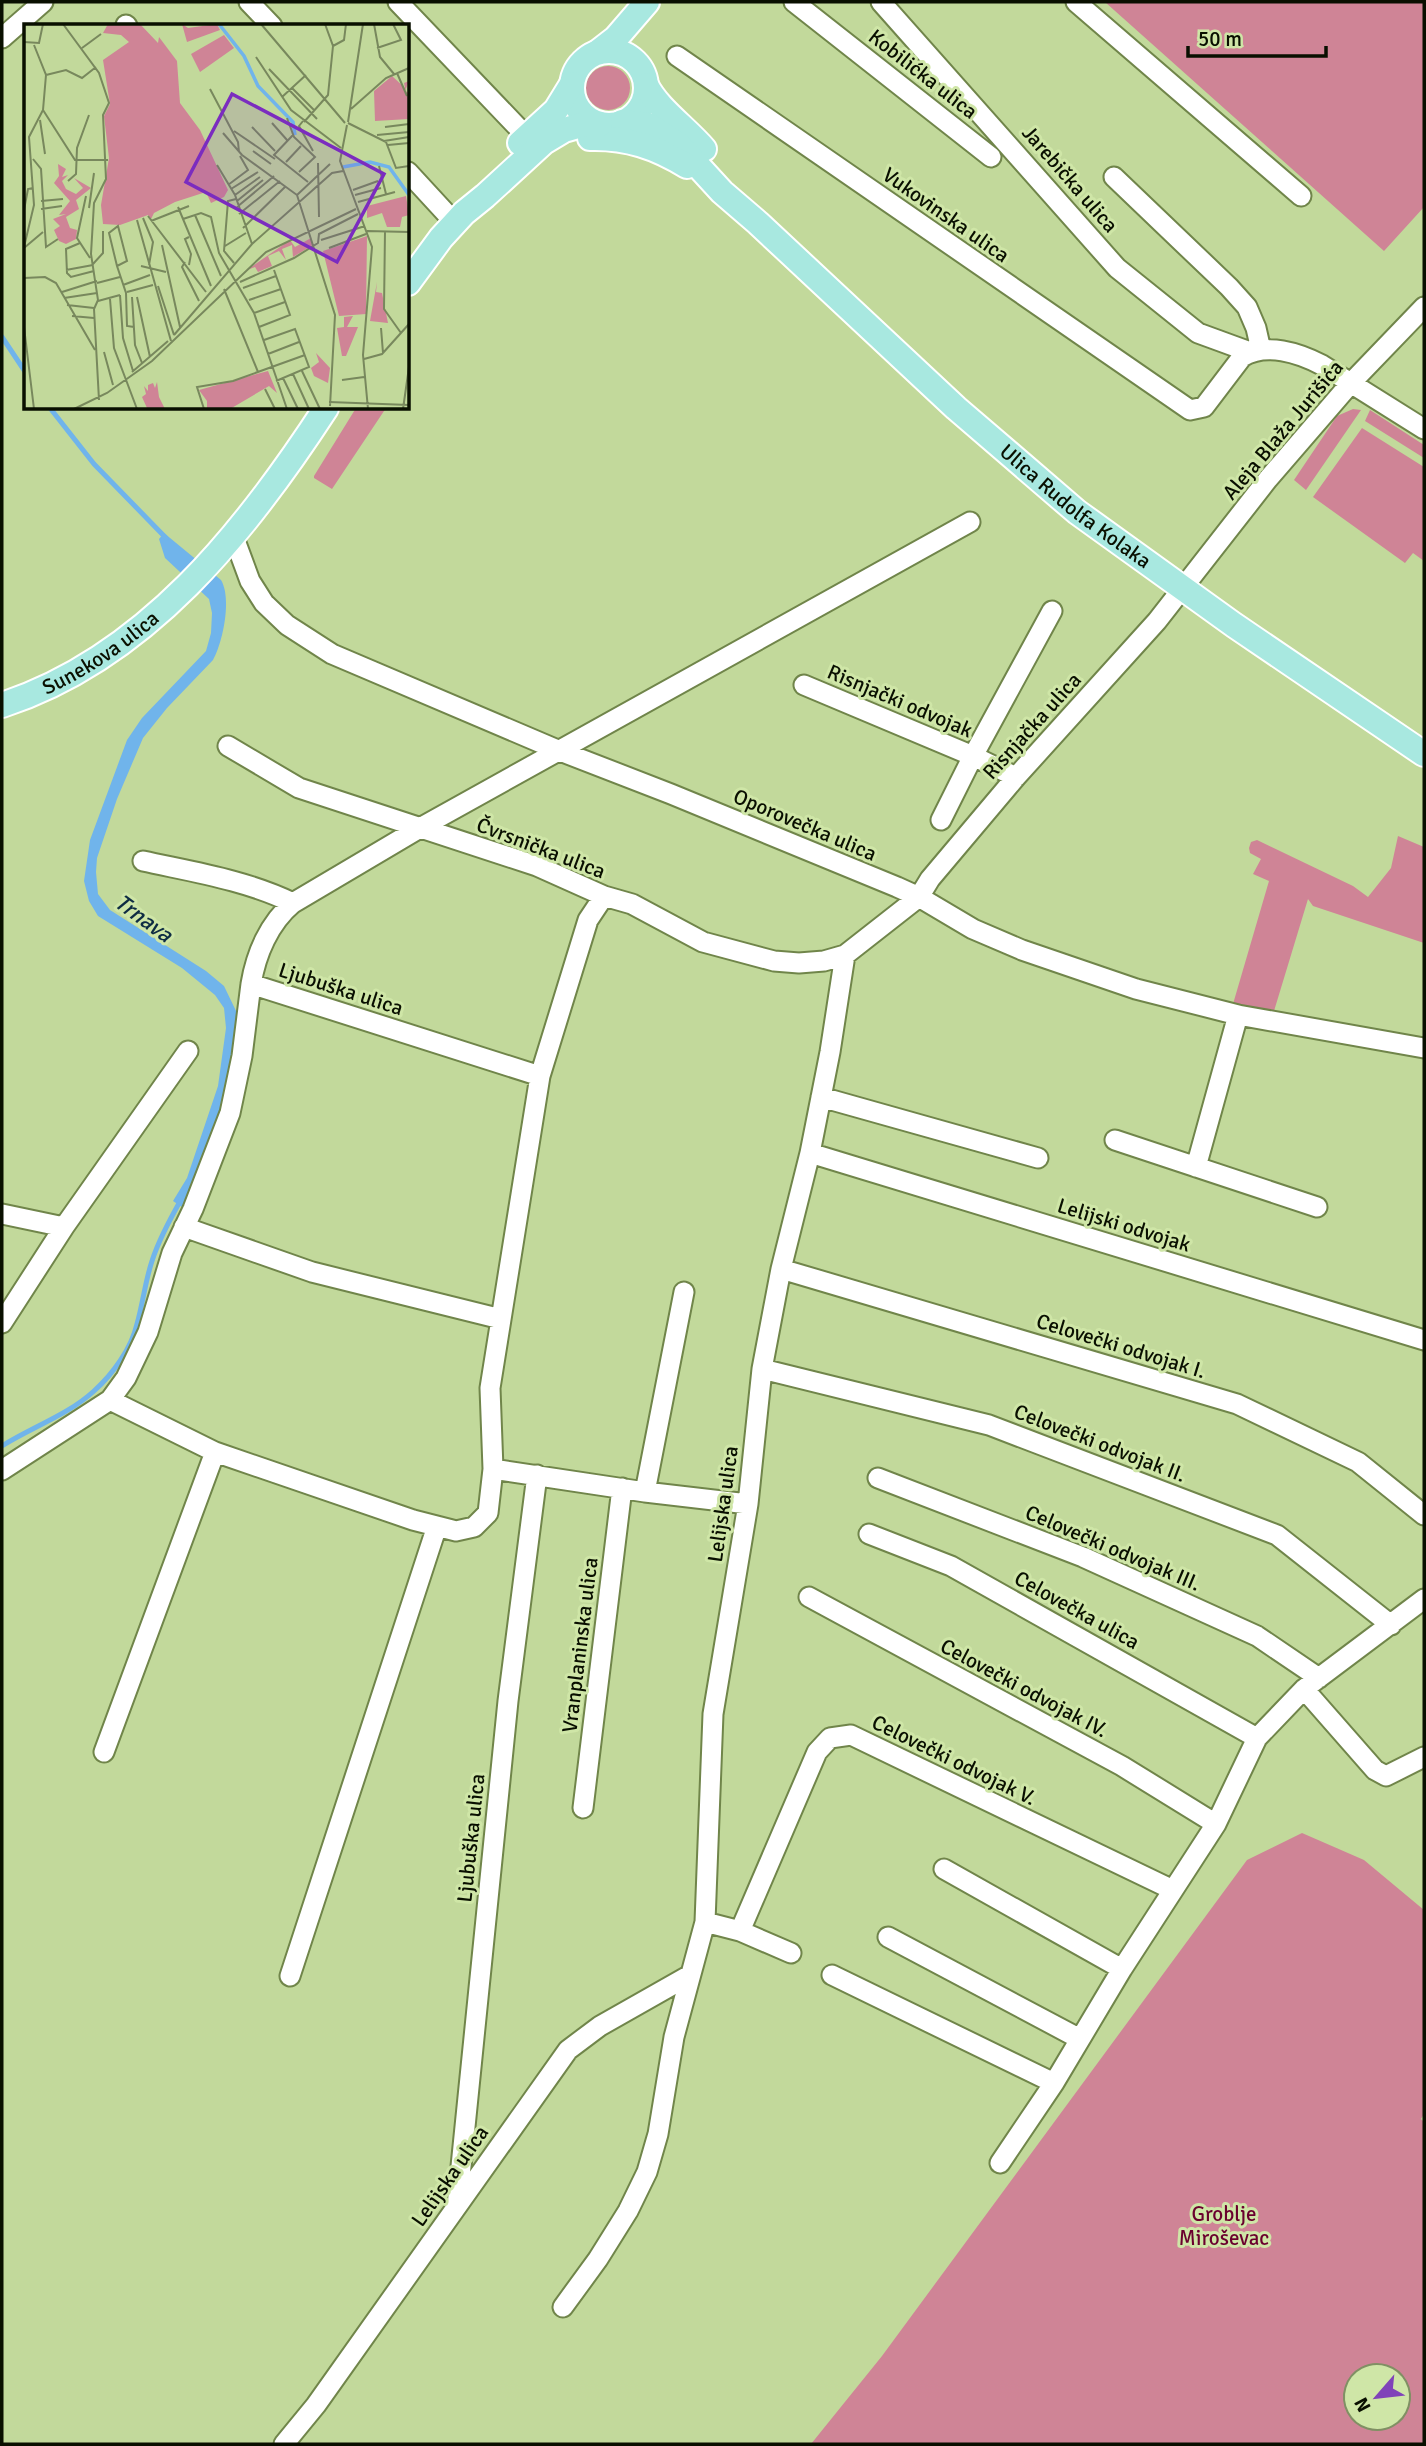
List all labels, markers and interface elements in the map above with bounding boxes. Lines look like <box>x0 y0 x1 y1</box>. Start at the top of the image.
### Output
scale bar <box>1188 14 1326 58</box>
street label: Kobilićka ulica <box>863 23 983 125</box>
inset map <box>24 24 410 410</box>
text: 50 m <box>1198 26 1242 52</box>
street label: Jarebička ulica <box>1016 120 1124 238</box>
street label: Vukovinska ulica <box>878 162 1014 268</box>
street label: Aleja Blaža Jurišića <box>1217 355 1349 505</box>
street label: Ulica Rudolfa Kolaka <box>994 438 1156 574</box>
street label: Sunekova ulica <box>38 605 164 701</box>
street label: Risnjački odvojak <box>823 659 977 743</box>
street label: Risnjačka ulica <box>977 667 1087 785</box>
street label: Oporovečka ulica <box>729 783 881 867</box>
street label: Čvrsnička ulica <box>473 812 609 884</box>
water label: Trnava <box>109 888 179 950</box>
street label: Ljubuška ulica <box>276 957 406 1021</box>
street label: Lelijski odvojak <box>1054 1192 1194 1258</box>
street label: Celovečki odvojak I. <box>1033 1308 1209 1384</box>
street label: Celovečki odvojak II. <box>1010 1398 1190 1488</box>
street label: Lelijska ulica <box>702 1444 744 1564</box>
street label: Celovečki odvojak III. <box>1021 1499 1205 1597</box>
street label: Vranplaninska ulica <box>556 1556 604 1734</box>
street label: Celovečka ulica <box>1010 1565 1144 1655</box>
street label: Celovečki odvojak IV. <box>936 1633 1112 1743</box>
street label: Celovečki odvojak V. <box>868 1709 1040 1811</box>
street label: Ljubuška ulica <box>451 1772 491 1904</box>
street label: Lelijska ulica <box>406 2120 494 2232</box>
park label: Groblje Miroševac <box>1179 2201 1269 2251</box>
north arrow <box>1342 2362 1412 2432</box>
text: N <box>1349 2393 1377 2416</box>

